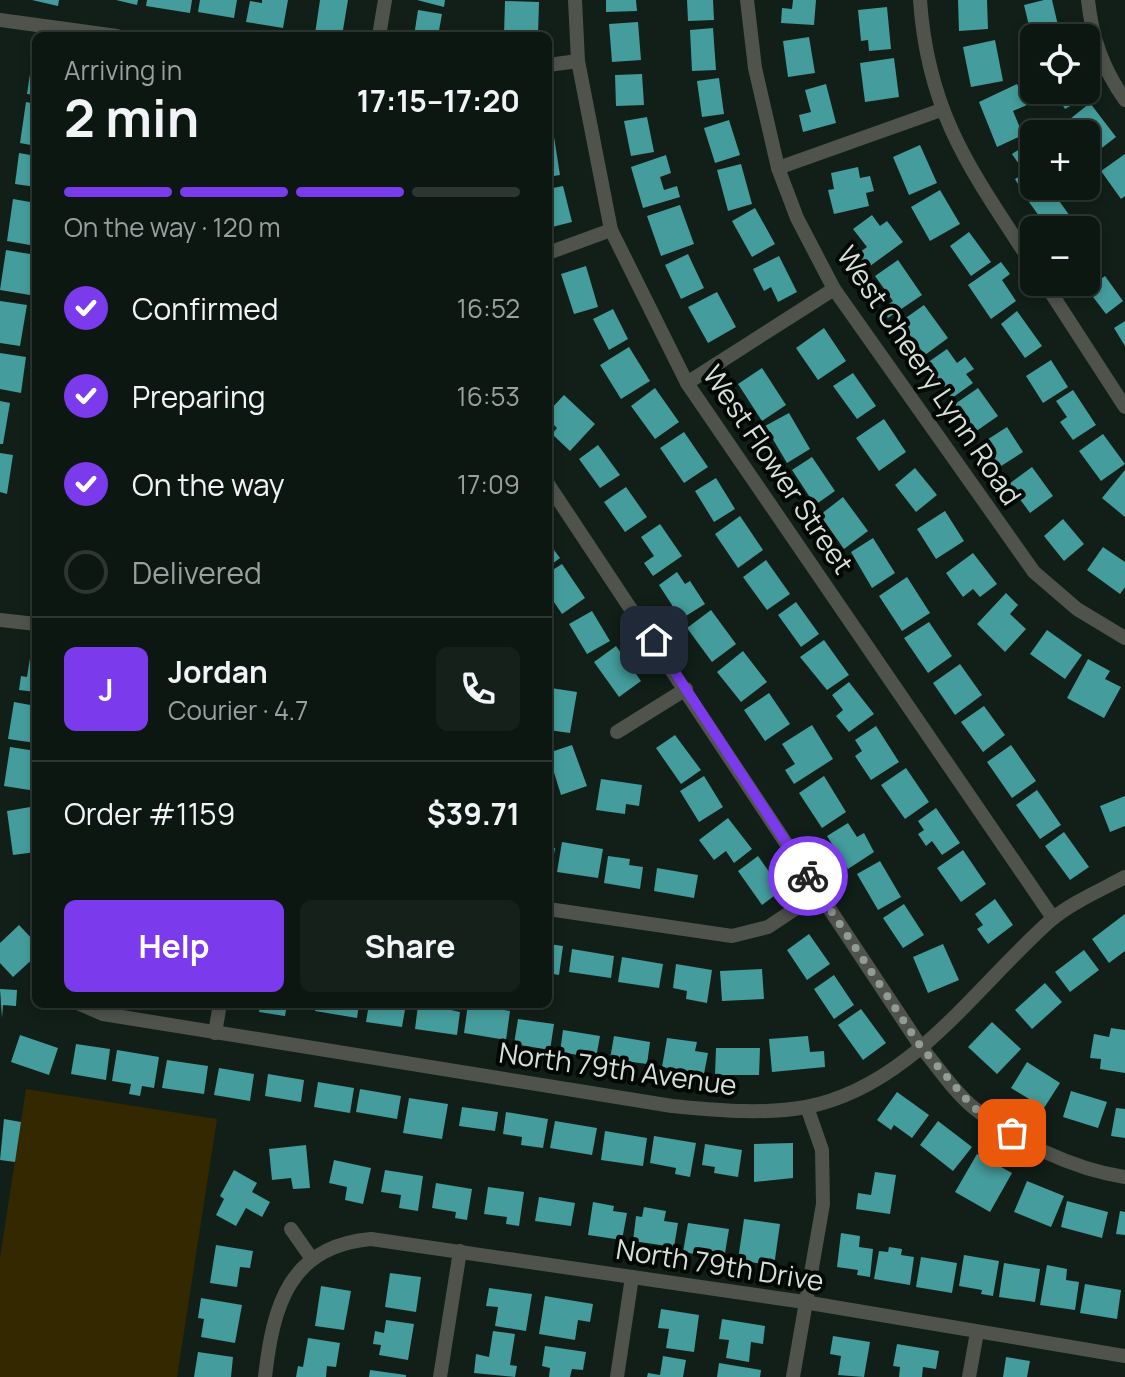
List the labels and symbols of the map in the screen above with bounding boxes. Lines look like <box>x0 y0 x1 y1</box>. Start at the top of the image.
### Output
street label: West Cheery Lynn Road <box>829 238 1031 512</box>
street label: West Flower Street <box>695 357 863 581</box>
pin <box>620 606 688 674</box>
courier <box>768 836 848 916</box>
street label: North 79th Avenue <box>497 1032 739 1104</box>
pin <box>978 1099 1046 1167</box>
street label: North 79th Drive <box>614 1229 826 1299</box>

